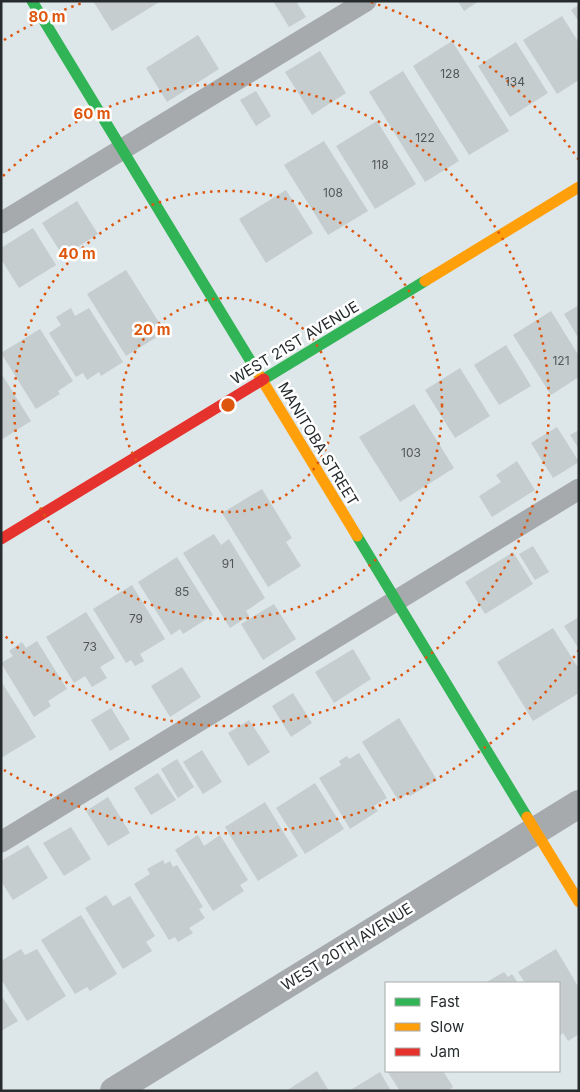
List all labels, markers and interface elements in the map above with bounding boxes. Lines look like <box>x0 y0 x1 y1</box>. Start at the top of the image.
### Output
text: 80 m <box>28 7 66 26</box>
house number: 128 <box>440 66 460 81</box>
house number: 134 <box>505 74 525 89</box>
text: 60 m <box>73 104 111 123</box>
house number: 122 <box>415 130 435 145</box>
house number: 118 <box>371 157 389 172</box>
house number: 108 <box>323 185 343 200</box>
text: 40 m <box>58 244 96 263</box>
street label: WEST 21ST AVENUE <box>227 297 362 388</box>
text: 20 m <box>134 320 170 339</box>
house number: 121 <box>552 353 570 368</box>
street label: MANITOBA STREET <box>274 378 363 509</box>
centre of rings <box>219 396 237 414</box>
house number: 103 <box>401 445 421 460</box>
house number: 91 <box>222 556 234 571</box>
house number: 85 <box>175 584 189 599</box>
house number: 79 <box>129 611 143 626</box>
house number: 73 <box>83 639 97 654</box>
street label: WEST 20TH AVENUE <box>278 898 416 995</box>
legend <box>385 982 560 1072</box>
text: Fast <box>430 992 460 1011</box>
text: Slow <box>430 1017 464 1036</box>
text: Jam <box>430 1042 460 1061</box>

